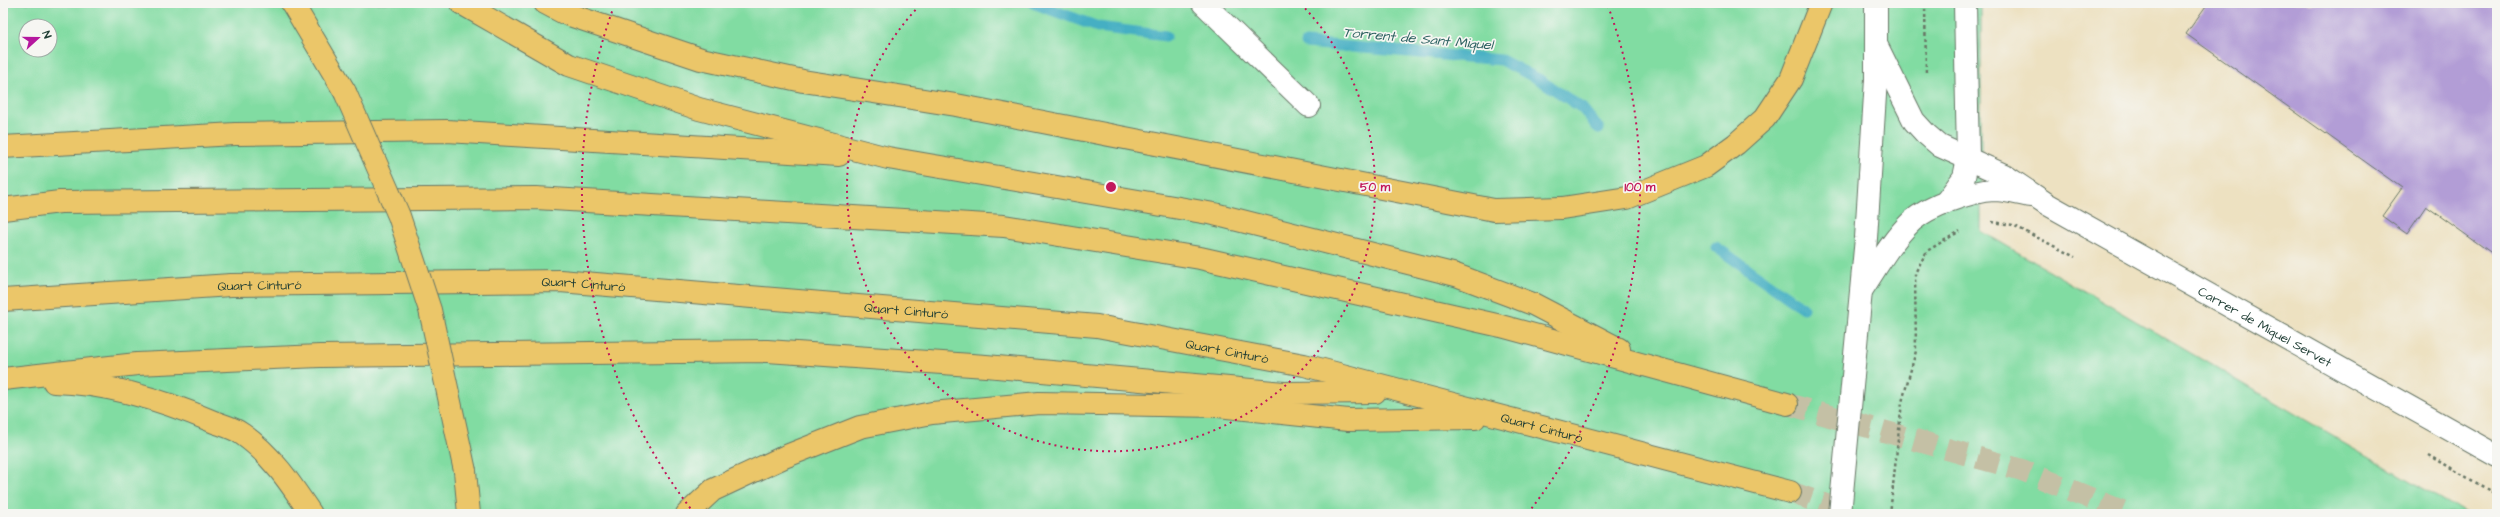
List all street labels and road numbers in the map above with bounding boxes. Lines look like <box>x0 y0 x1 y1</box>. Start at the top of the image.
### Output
street label: Quart Cinturó <box>541 273 627 297</box>
street label: Quart Cinturó <box>217 276 302 296</box>
street label: Carrer de Miquel Servet <box>2195 282 2335 372</box>
street label: Quart Cinturó <box>863 299 950 324</box>
street label: Quart Cinturó <box>1184 335 1271 368</box>
street label: Quart Cinturó <box>1499 409 1585 448</box>

